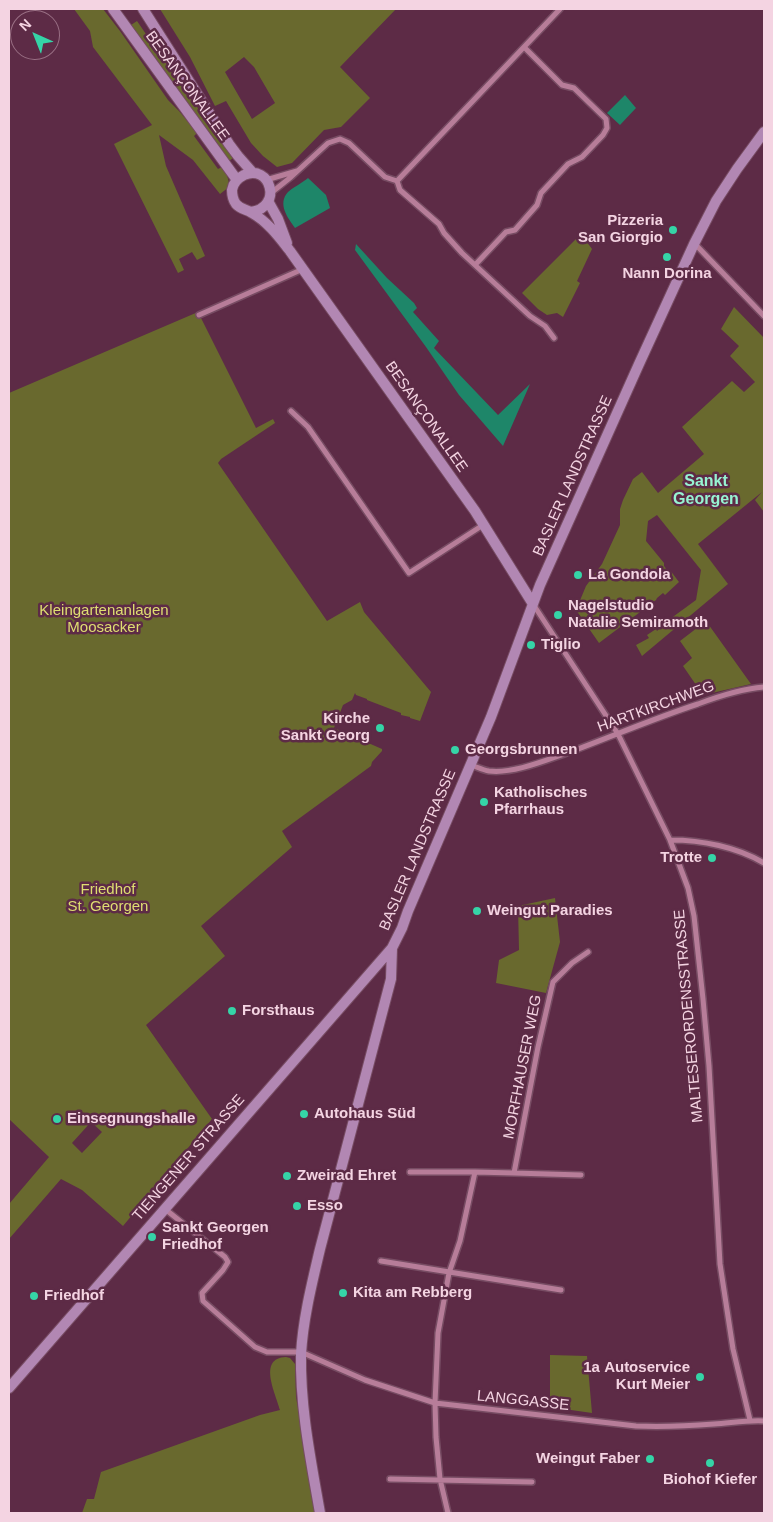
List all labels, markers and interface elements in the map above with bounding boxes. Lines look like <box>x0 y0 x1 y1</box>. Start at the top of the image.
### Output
north arrow <box>10 10 60 60</box>
text: N <box>16 16 34 34</box>
street label: BESANÇONALLEE <box>141 28 233 144</box>
place label: Pizzeria San Giorgio <box>578 212 663 247</box>
marker: Pizzeria San Giorgio <box>667 224 679 236</box>
marker: Nann Dorina <box>661 251 673 263</box>
place label: Nann Dorina <box>622 265 712 283</box>
street label: BESANÇONALLEE <box>381 358 471 476</box>
street label: BASLER LANDSTRASSE <box>530 393 616 559</box>
district label: Sankt Georgen <box>673 472 739 510</box>
place label: La Gondola <box>588 566 670 584</box>
marker: La Gondola <box>572 569 584 581</box>
place label: Nagelstudio Natalie Semiramoth <box>568 597 708 632</box>
park label: Kleingartenanlagen Moosacker <box>39 602 169 637</box>
marker: Nagelstudio Natalie Semiramoth <box>552 609 564 621</box>
place label: Tiglio <box>541 636 581 654</box>
marker: Tiglio <box>525 639 537 651</box>
street label: HARTKIRCHWEG <box>595 677 717 737</box>
place label: Kirche Sankt Georg <box>281 710 370 745</box>
marker: Kirche Sankt Georg <box>374 722 386 734</box>
place label: Georgsbrunnen <box>465 741 578 759</box>
marker: Georgsbrunnen <box>449 744 461 756</box>
street label: BASLER LANDSTRASSE <box>376 767 460 933</box>
place label: Katholisches Pfarrhaus <box>494 784 587 819</box>
marker: Katholisches Pfarrhaus <box>478 796 490 808</box>
place label: Trotte <box>660 849 702 867</box>
marker: Trotte <box>706 852 718 864</box>
park label: Friedhof St. Georgen <box>68 881 148 916</box>
place label: Weingut Paradies <box>487 902 613 920</box>
marker: Weingut Paradies <box>471 905 483 917</box>
street label: MALTESERORDENSSTRASSE <box>671 909 707 1123</box>
street label: MORFHAUSER WEG <box>500 993 546 1141</box>
place label: Forsthaus <box>242 1002 315 1020</box>
marker: Forsthaus <box>226 1005 238 1017</box>
street label: TIENGENER STRASSE <box>129 1091 249 1225</box>
place label: Autohaus Süd <box>314 1105 416 1123</box>
marker: Autohaus Süd <box>298 1108 310 1120</box>
place label: Einsegnungshalle <box>67 1110 195 1128</box>
marker: Einsegnungshalle <box>51 1113 63 1125</box>
place label: Zweirad Ehret <box>297 1167 396 1185</box>
marker: Zweirad Ehret <box>281 1170 293 1182</box>
place label: Esso <box>307 1197 343 1215</box>
marker: Esso <box>291 1200 303 1212</box>
place label: Sankt Georgen Friedhof <box>162 1219 269 1254</box>
marker: Sankt Georgen Friedhof <box>146 1231 158 1243</box>
place label: Kita am Rebberg <box>353 1284 472 1302</box>
place label: Friedhof <box>44 1287 104 1305</box>
marker: Kita am Rebberg <box>337 1287 349 1299</box>
marker: Friedhof <box>28 1290 40 1302</box>
place label: 1a Autoservice Kurt Meier <box>583 1359 690 1394</box>
marker: 1a Autoservice Kurt Meier <box>694 1371 706 1383</box>
street label: LANGGASSE <box>476 1387 570 1415</box>
place label: Weingut Faber <box>536 1450 640 1468</box>
marker: Weingut Faber <box>644 1453 656 1465</box>
marker: Biohof Kiefer <box>704 1457 716 1469</box>
place label: Biohof Kiefer <box>663 1471 757 1489</box>

